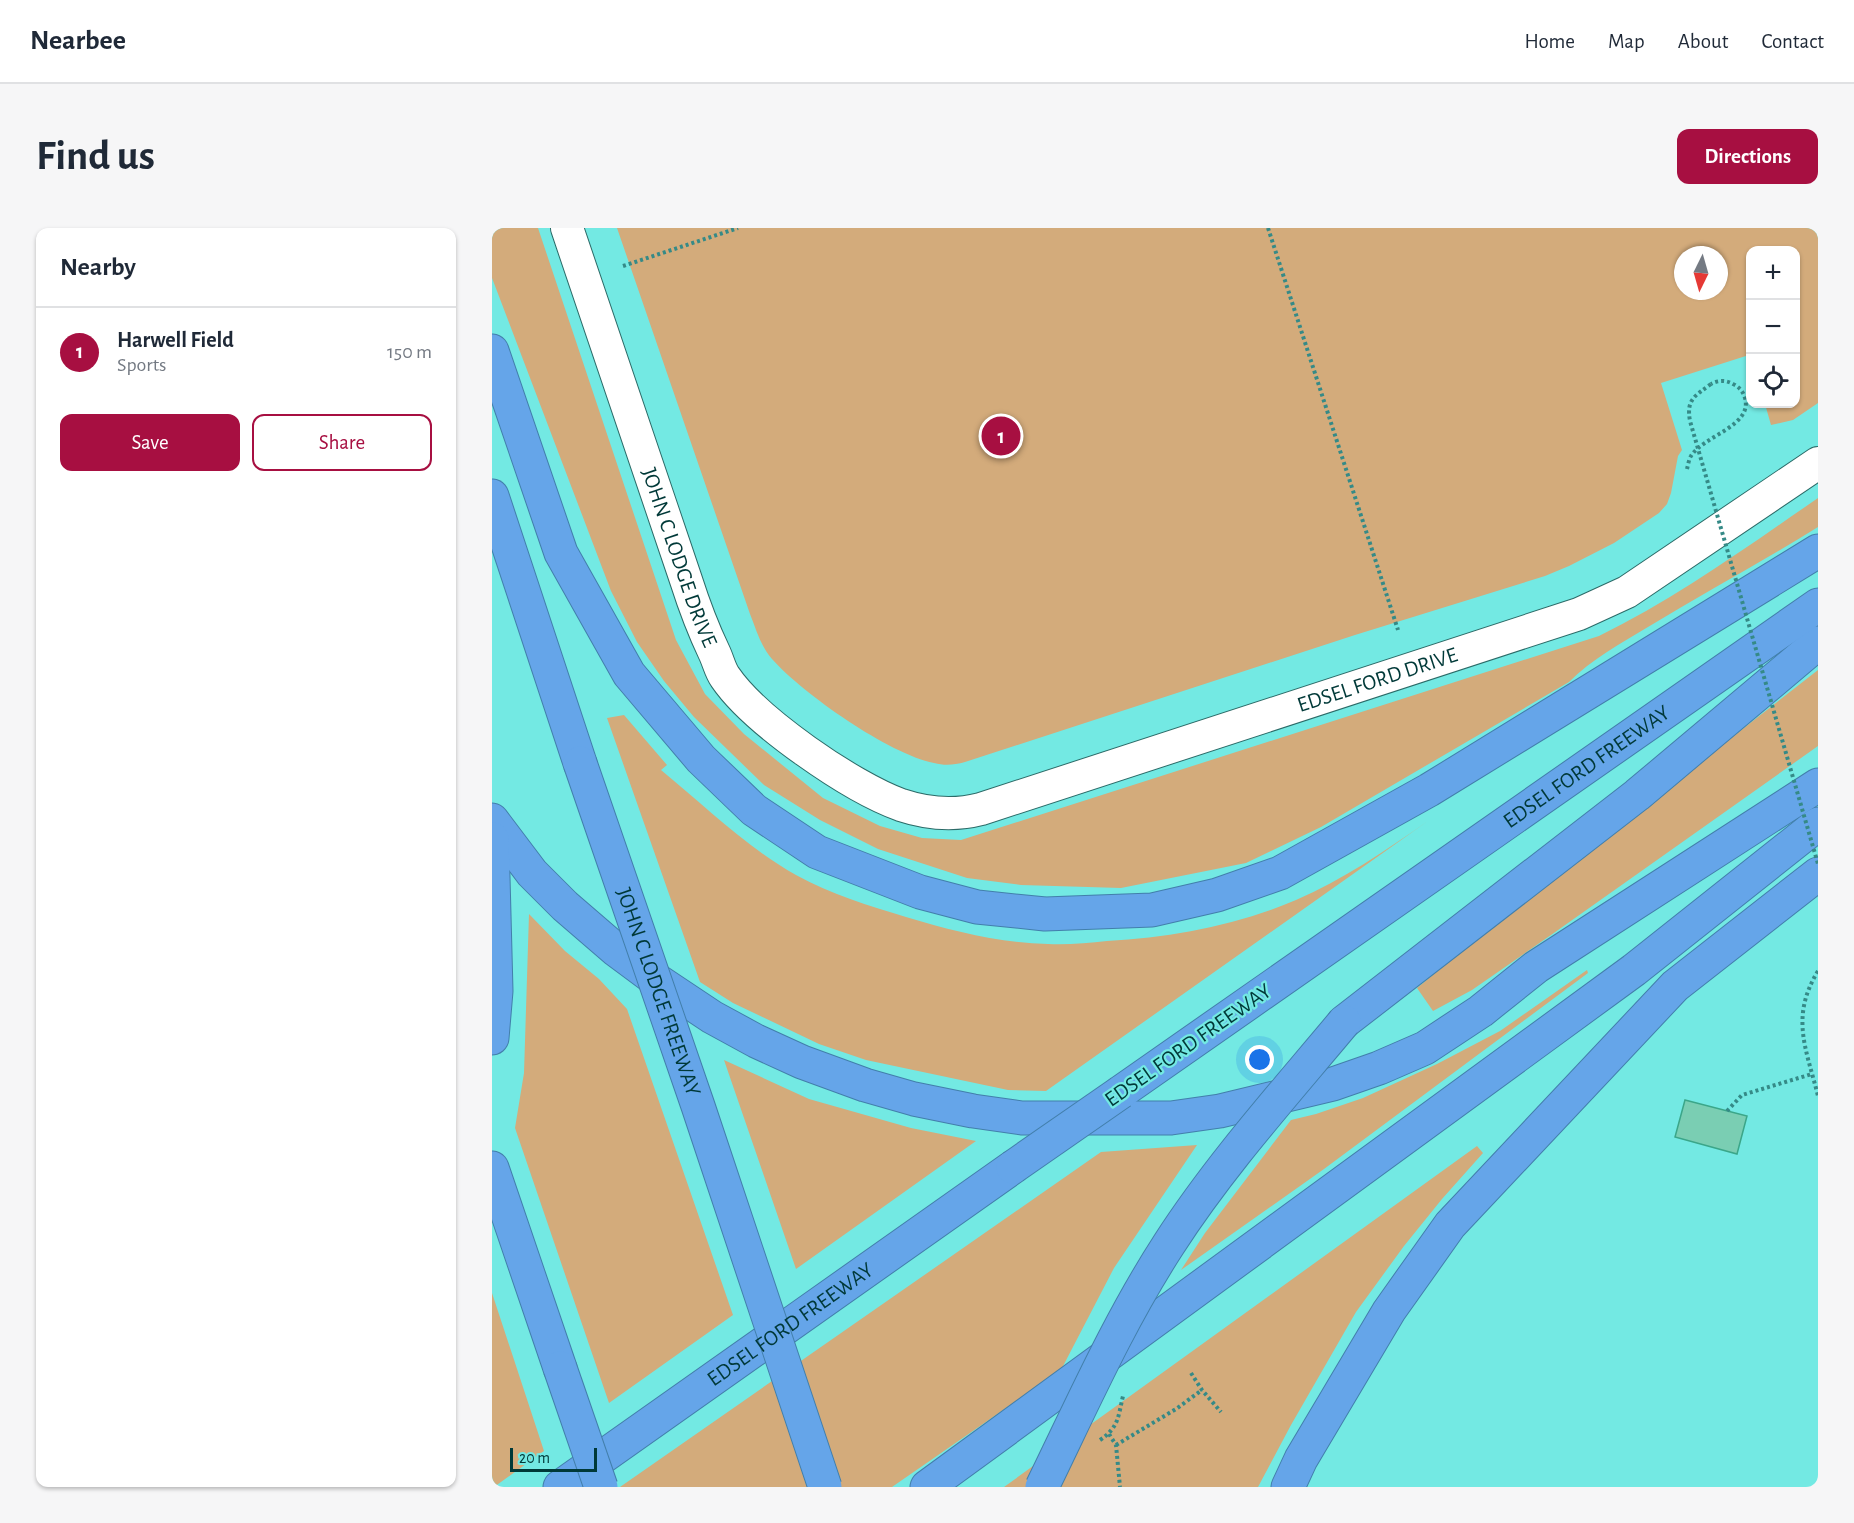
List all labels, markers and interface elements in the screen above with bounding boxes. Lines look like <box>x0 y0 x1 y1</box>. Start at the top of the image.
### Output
text: Nearbee <box>30 27 126 55</box>
text: Home <box>1524 31 1575 52</box>
text: Map <box>1608 31 1645 52</box>
text: About <box>1678 31 1728 52</box>
text: Contact <box>1761 31 1824 52</box>
button: Directions <box>1677 129 1818 184</box>
text: Find us <box>36 135 155 177</box>
north arrow <box>1674 246 1728 300</box>
map controls <box>1746 246 1800 408</box>
button: + <box>1746 246 1800 300</box>
text: Nearby <box>60 254 136 280</box>
button: − <box>1746 300 1800 354</box>
text: Harwell Field <box>117 329 234 351</box>
text: 1 <box>76 342 83 362</box>
text: 150 m <box>387 342 432 362</box>
button: locate <box>1746 354 1800 408</box>
text: Sports <box>117 355 166 375</box>
button: Save <box>60 414 240 471</box>
button: Share <box>252 414 432 471</box>
pin: 1 <box>982 414 1020 458</box>
street label: JOHN C LODGE DRIVE <box>638 465 721 651</box>
street label: EDSEL FORD DRIVE <box>1294 643 1461 716</box>
street label: EDSEL FORD FREEWAY <box>1499 701 1674 832</box>
street label: JOHN C LODGE FREEWAY <box>613 885 705 1099</box>
street label: EDSEL FORD FREEWAY <box>1101 979 1276 1111</box>
your location <box>1245 1045 1274 1074</box>
street label: EDSEL FORD FREEWAY <box>703 1258 878 1390</box>
scale bar <box>510 1445 597 1472</box>
text: 20 m <box>519 1450 550 1466</box>

